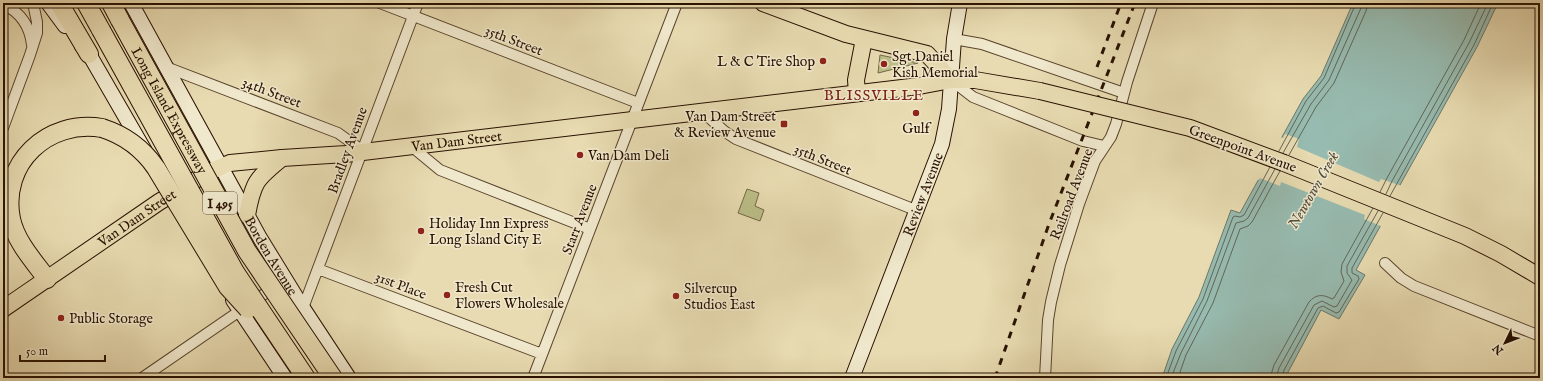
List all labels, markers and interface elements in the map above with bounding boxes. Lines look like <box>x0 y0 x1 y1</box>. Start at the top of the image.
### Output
street label: 35th Street <box>482 22 545 60</box>
street label: Long Island Expressway <box>127 44 211 177</box>
place label: Sgt Daniel Kish Memorial <box>892 48 978 82</box>
place label: L & C Tire Shop <box>717 53 815 71</box>
marker: L & C Tire Shop <box>818 56 828 66</box>
marker: Sgt Daniel Kish Memorial <box>879 59 889 69</box>
street label: 34th Street <box>239 73 304 113</box>
district label: BLISSVILLE <box>824 86 924 105</box>
street label: Bradley Avenue <box>324 104 372 196</box>
place label: Van Dam Street & Review Avenue <box>674 108 777 142</box>
marker: Gulf <box>911 108 921 118</box>
marker: Van Dam Street & Review Avenue <box>779 119 789 129</box>
place label: Gulf <box>902 120 933 138</box>
street label: Greenpoint Avenue <box>1186 121 1300 177</box>
street label: Van Dam Street <box>409 128 503 156</box>
street label: 35th Street <box>791 140 854 180</box>
street label: Railroad Avenue <box>1046 146 1098 243</box>
place label: Van Dam Deli <box>587 147 669 165</box>
water label: Newtown Creek <box>1284 148 1343 232</box>
street label: Review Avenue <box>899 149 948 239</box>
marker: Van Dam Deli <box>575 150 585 160</box>
street label: Starr Avenue <box>558 181 602 257</box>
street label: Van Dam Street <box>94 186 180 252</box>
road number: I 495 <box>203 192 237 214</box>
street label: Borden Avenue <box>240 213 301 300</box>
place label: Holiday Inn Express Long Island City E <box>429 215 549 249</box>
marker: Holiday Inn Express Long Island City E <box>416 226 426 236</box>
street label: 31st Place <box>372 268 429 304</box>
place label: Fresh Cut Flowers Wholesale <box>455 279 565 313</box>
place label: Silvercup Studios East <box>684 280 756 314</box>
marker: Fresh Cut Flowers Wholesale <box>442 290 452 300</box>
marker: Silvercup Studios East <box>671 291 681 301</box>
place label: Public Storage <box>69 310 154 328</box>
marker: Public Storage <box>56 313 66 323</box>
north arrow <box>1485 323 1525 363</box>
scale bar <box>20 337 105 363</box>
text: N <box>1490 341 1507 358</box>
text: 50 m <box>26 344 48 359</box>

